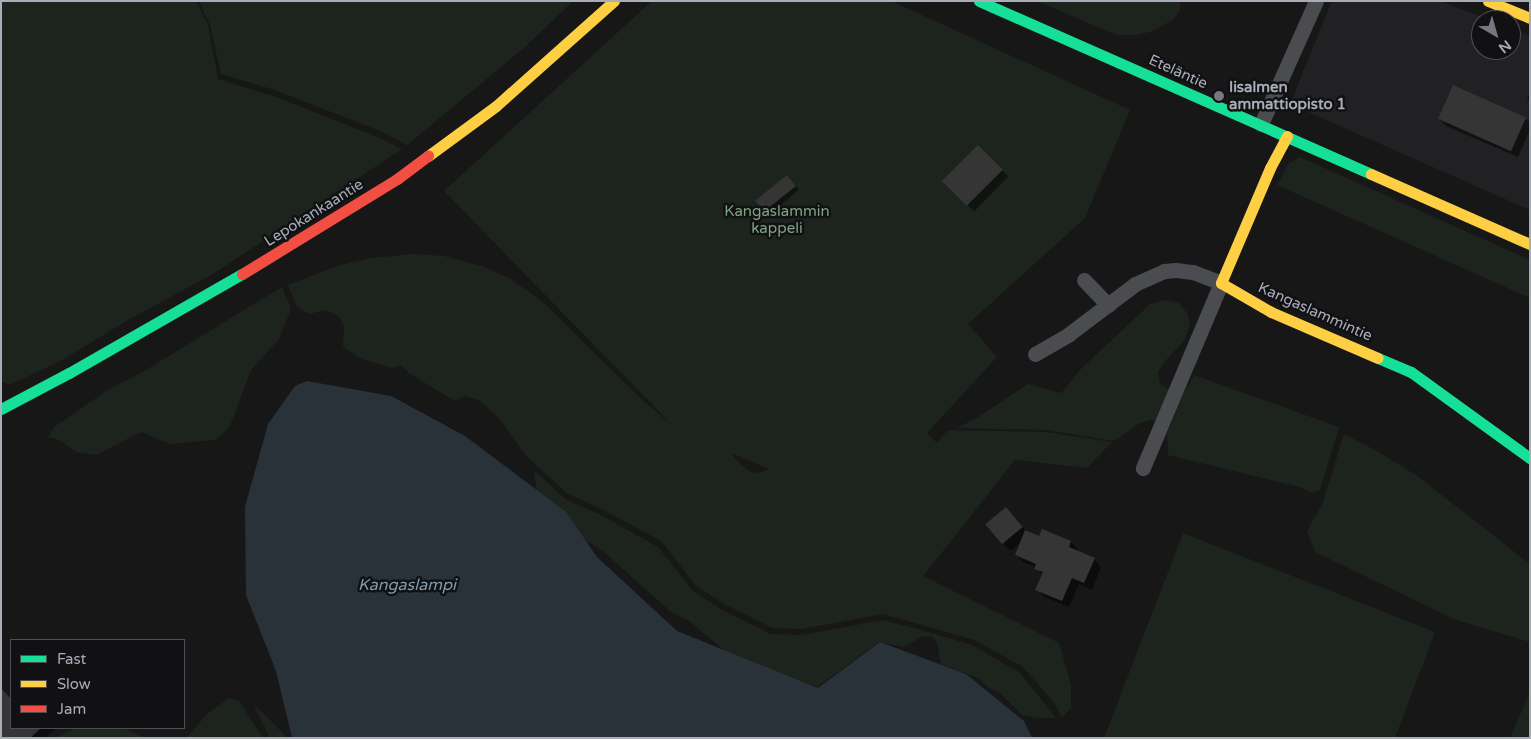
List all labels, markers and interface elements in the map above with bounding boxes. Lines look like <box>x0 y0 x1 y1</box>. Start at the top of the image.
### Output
north arrow <box>1471 10 1521 60</box>
text: N <box>1495 36 1515 57</box>
street label: Eteläntie <box>1146 51 1210 93</box>
place label: Iisalmen ammattiopisto 1 <box>1229 78 1346 113</box>
marker: Iisalmen ammattiopisto 1 <box>1213 90 1225 102</box>
street label: Lepokankaantie <box>261 175 367 251</box>
park label: Kangaslammin kappeli <box>724 202 830 237</box>
street label: Kangaslammintie <box>1255 279 1375 345</box>
water label: Kangaslampi <box>358 575 456 595</box>
legend <box>10 639 185 729</box>
text: Fast <box>57 650 86 668</box>
text: Slow <box>57 675 91 693</box>
text: Jam <box>57 700 86 718</box>

